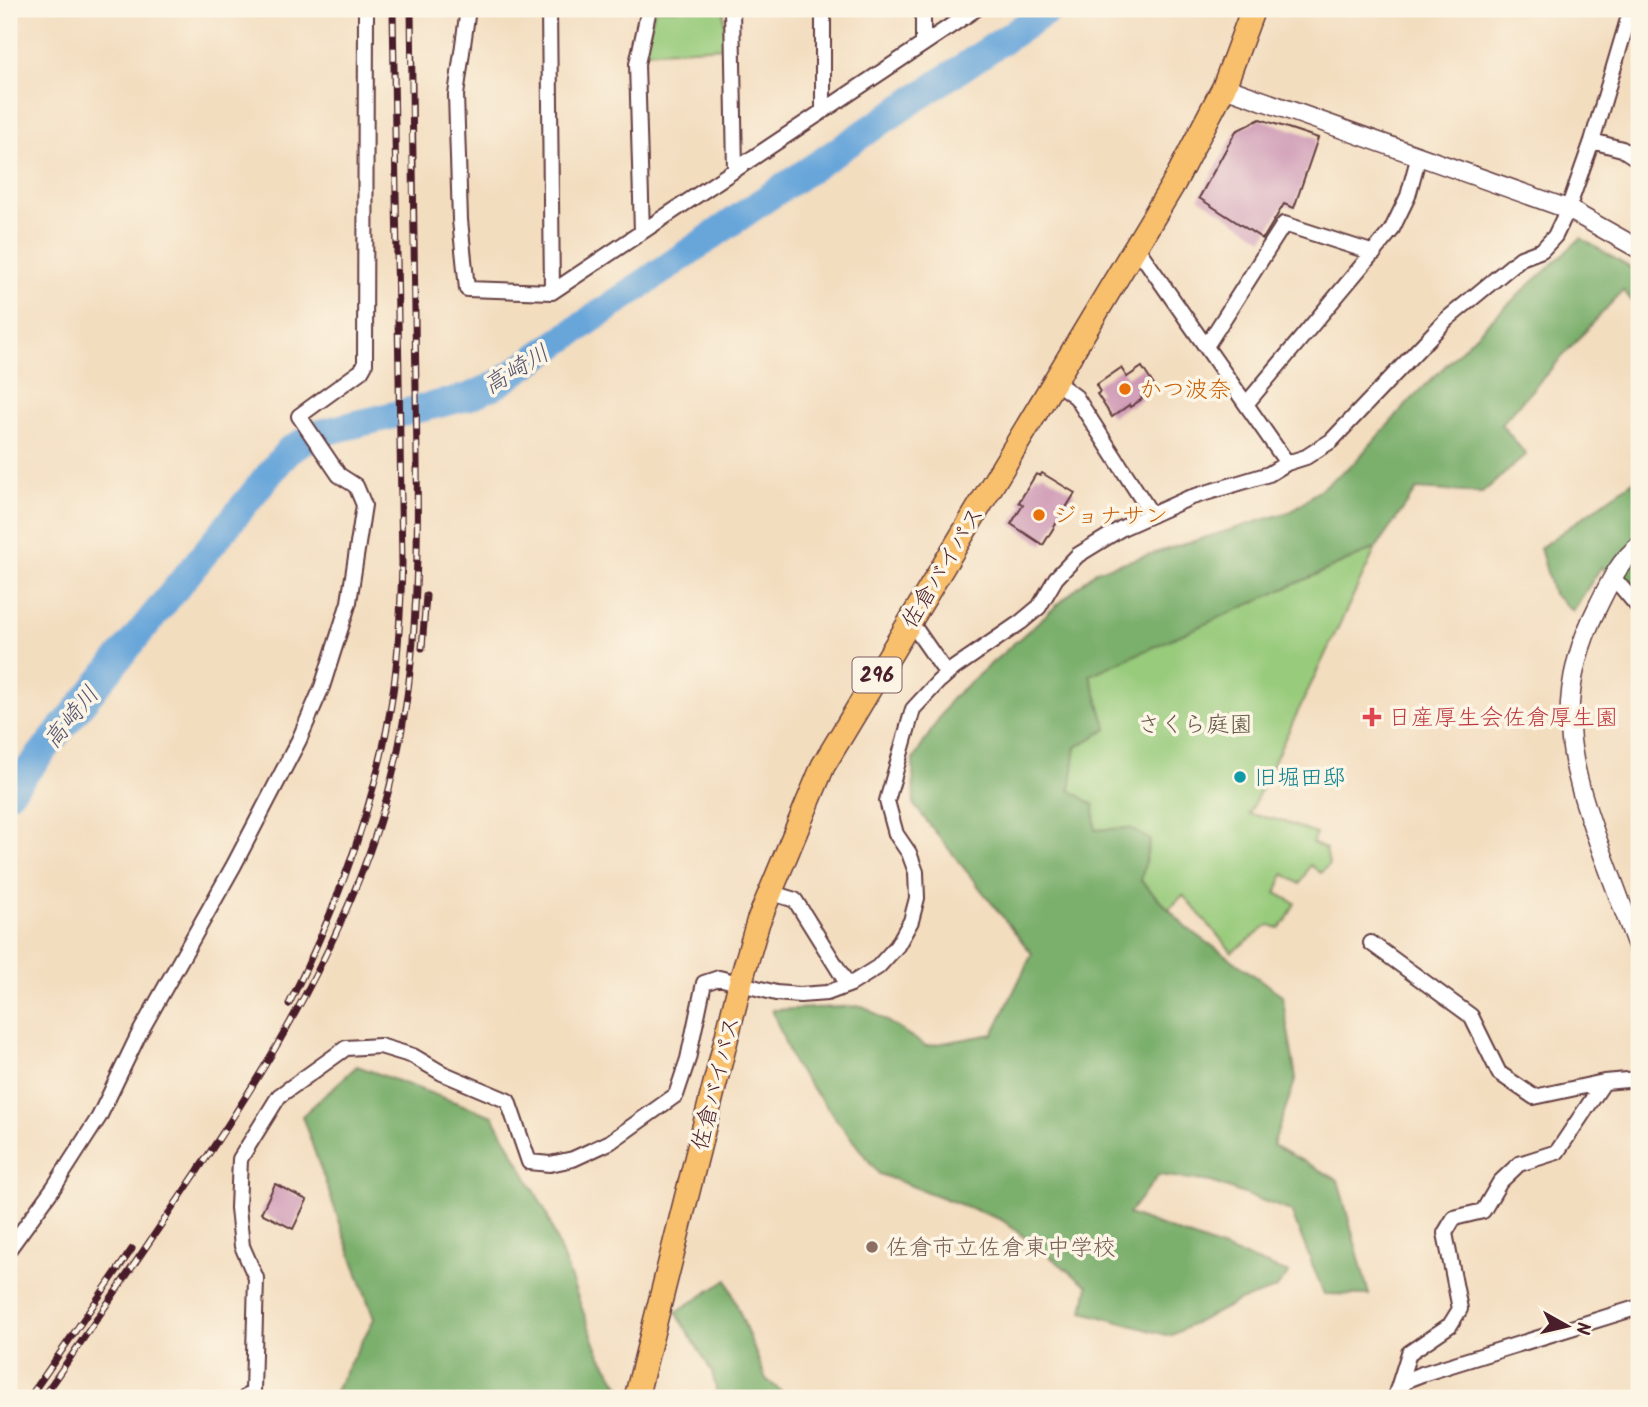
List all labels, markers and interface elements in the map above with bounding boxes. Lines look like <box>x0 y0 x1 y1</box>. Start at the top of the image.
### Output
water label: 高崎川 <box>476 335 558 406</box>
place label: かつ波奈 <box>1139 373 1231 409</box>
marker: かつ波奈 <box>1117 381 1133 397</box>
place label: ジョナサン <box>1053 499 1168 535</box>
street label: 佐倉バイパス <box>893 500 995 636</box>
marker: ジョナサン <box>1031 507 1047 523</box>
road number: 296 <box>852 658 902 692</box>
water label: 高崎川 <box>34 678 110 758</box>
place label: 日産厚生会佐倉厚生園 <box>1388 701 1618 737</box>
marker: 日産厚生会佐倉厚生園 <box>1362 707 1382 727</box>
park label: さくら庭園 <box>1138 708 1253 744</box>
place label: 旧堀田邸 <box>1254 761 1346 797</box>
marker: 旧堀田邸 <box>1232 769 1248 785</box>
street label: 佐倉バイパス <box>683 1012 751 1155</box>
place label: 佐倉市立佐倉東中学校 <box>886 1231 1116 1267</box>
marker: 佐倉市立佐倉東中学校 <box>864 1239 880 1255</box>
north arrow <box>1532 1292 1602 1362</box>
text: N <box>1566 1320 1598 1336</box>

